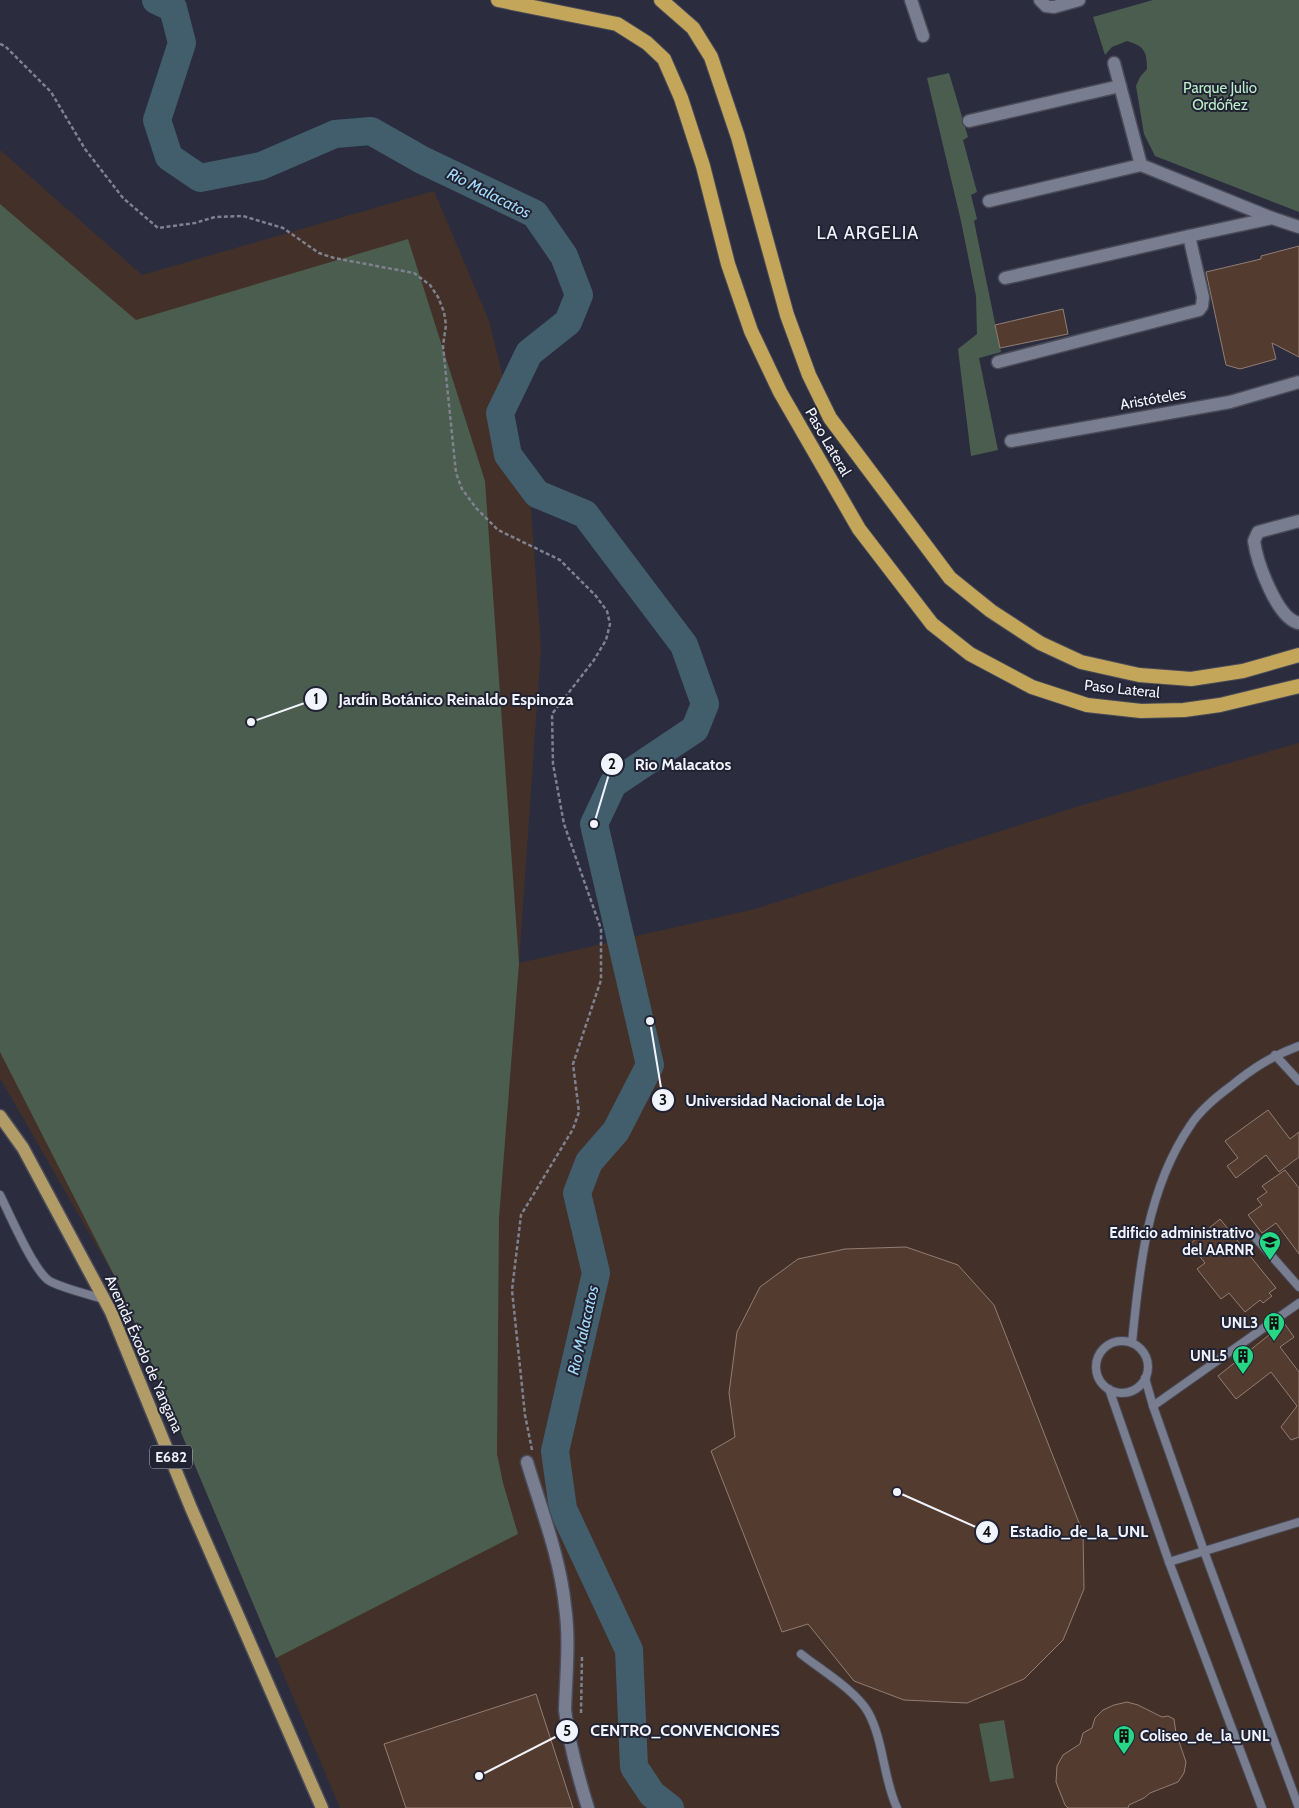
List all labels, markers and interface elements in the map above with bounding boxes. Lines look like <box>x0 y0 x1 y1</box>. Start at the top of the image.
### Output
park label: Parque Julio Ordóñez <box>1183 79 1257 114</box>
water label: Rio Malacatos <box>444 164 534 222</box>
district label: LA ARGELIA <box>817 222 919 244</box>
street label: Aristóteles <box>1119 384 1187 414</box>
street label: Paso Lateral <box>801 405 855 480</box>
street label: Paso Lateral <box>1083 676 1161 702</box>
callout: Jardín Botánico Reinaldo Espinoza <box>304 683 583 714</box>
text: 1 <box>313 690 319 708</box>
text: Jardín Botánico Reinaldo Espinoza <box>338 690 573 709</box>
callout: Rio Malacatos <box>600 749 741 780</box>
text: 2 <box>608 755 616 773</box>
text: Rio Malacatos <box>635 755 731 774</box>
callout: Universidad Nacional de Loja <box>650 1084 895 1115</box>
text: 3 <box>659 1091 667 1109</box>
text: Universidad Nacional de Loja <box>685 1091 885 1110</box>
place label: Edificio administrativo del AARNR <box>1109 1224 1255 1259</box>
school or university icon: Edificio administrativo del AARNR <box>1258 1230 1282 1261</box>
street label: Avenida Éxodo de Yangana <box>101 1272 188 1436</box>
water label: Rio Malacatos <box>563 1283 603 1377</box>
building icon: UNL3 <box>1262 1311 1286 1342</box>
place label: UNL3 <box>1221 1314 1258 1332</box>
building icon: UNL5 <box>1231 1344 1255 1375</box>
place label: UNL5 <box>1190 1347 1227 1365</box>
road number: E682 <box>150 1445 192 1468</box>
callout: Estadio_de_la_UNL <box>974 1516 1158 1547</box>
text: Estadio_de_la_UNL <box>1010 1522 1148 1541</box>
text: 4 <box>982 1523 992 1541</box>
callout: CENTRO_CONVENCIONES <box>555 1715 790 1746</box>
text: CENTRO_CONVENCIONES <box>590 1721 780 1740</box>
text: 5 <box>563 1722 571 1740</box>
building icon: Coliseo_de_la_UNL <box>1112 1724 1136 1755</box>
place label: Coliseo_de_la_UNL <box>1140 1727 1270 1745</box>

